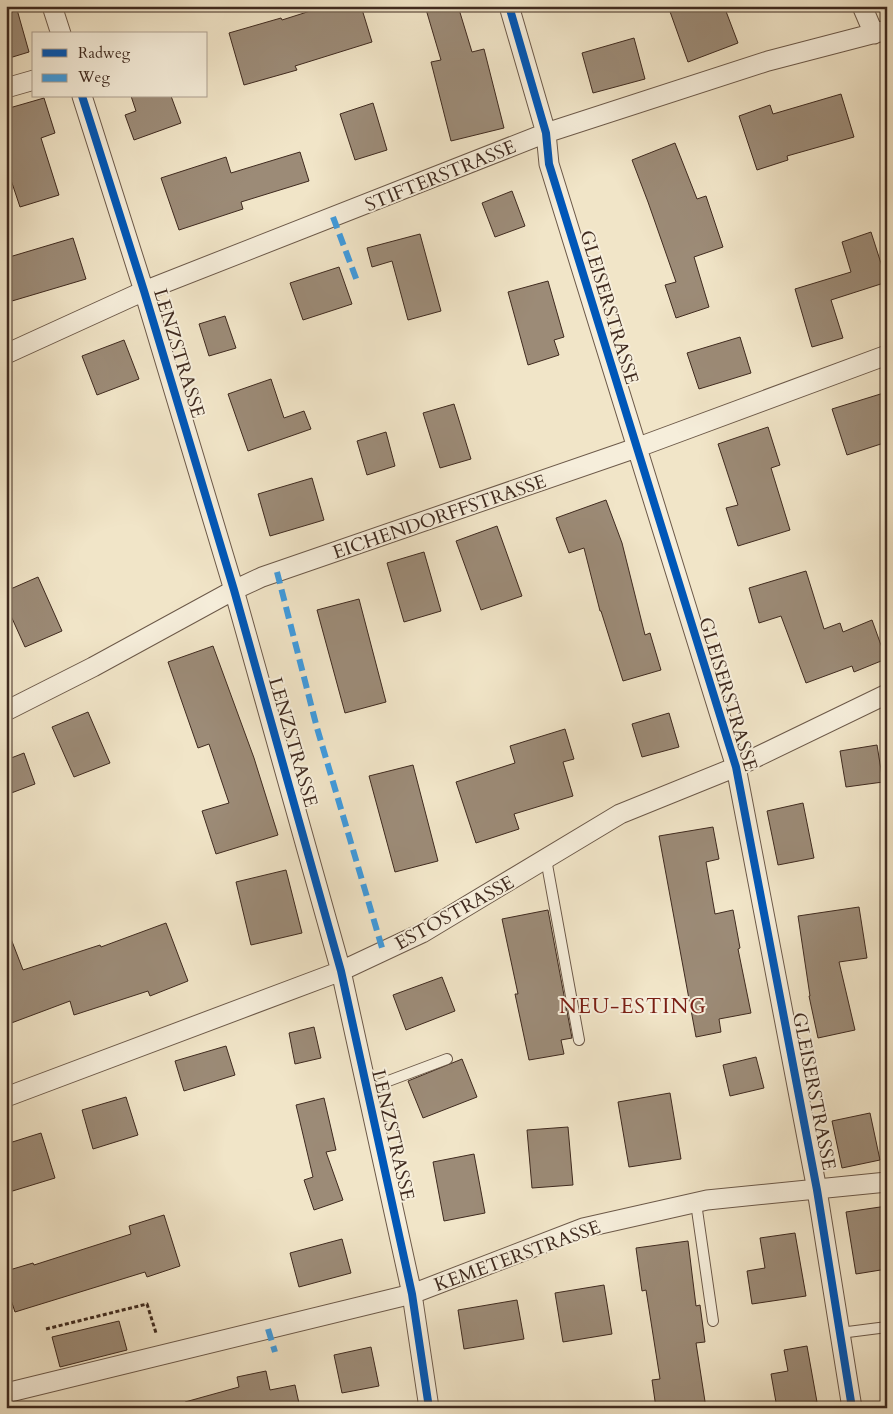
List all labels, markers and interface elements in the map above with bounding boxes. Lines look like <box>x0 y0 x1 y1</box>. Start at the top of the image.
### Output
legend <box>32 32 208 98</box>
text: Radweg <box>78 43 131 63</box>
text: Weg <box>77 67 110 87</box>
street label: STIFTERSTRASSE <box>361 134 520 218</box>
street label: GLEISERSTRASSE <box>573 227 645 388</box>
street label: LENZSTRASSE <box>147 285 211 421</box>
street label: EICHENDORFFSTRASSE <box>329 468 550 566</box>
street label: GLEISERSTRASSE <box>692 614 764 775</box>
street label: LENZSTRASSE <box>262 674 324 810</box>
street label: ESTOSTRASSE <box>390 869 519 956</box>
district label: NEU-ESTING <box>559 992 707 1021</box>
street label: GLEISERSTRASSE <box>786 1010 842 1172</box>
street label: LENZSTRASSE <box>365 1067 421 1203</box>
street label: KEMETERSTRASSE <box>431 1214 604 1298</box>

